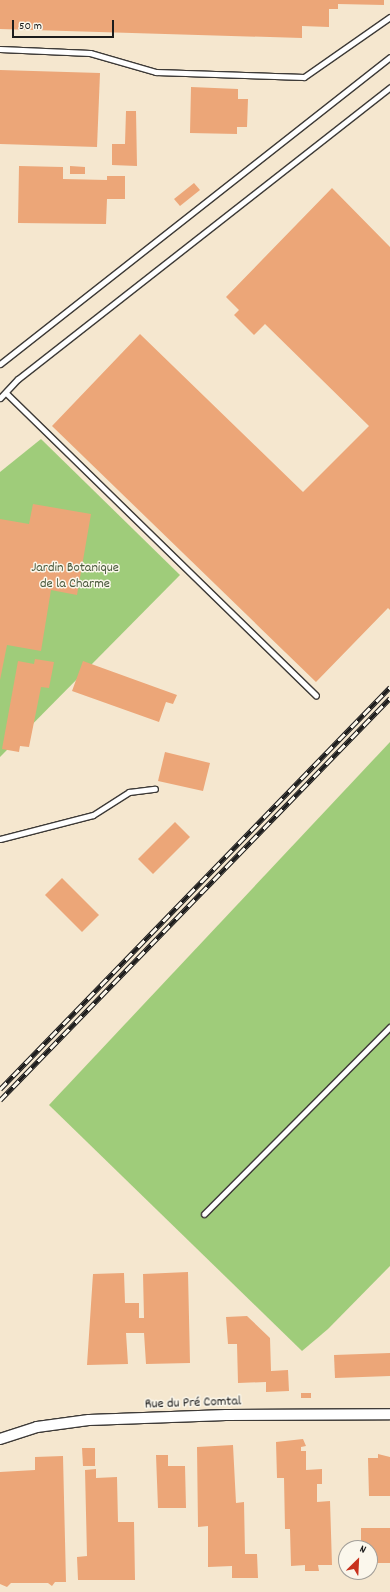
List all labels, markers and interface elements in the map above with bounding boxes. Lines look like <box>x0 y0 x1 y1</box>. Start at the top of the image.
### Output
scale bar <box>14 12 116 38</box>
text: 50 m <box>19 18 42 35</box>
park label: Jardin Botanique de la Charme <box>31 560 119 592</box>
street label: Rue du Pré Comtal <box>144 1393 242 1413</box>
north arrow <box>338 1540 378 1580</box>
text: N <box>357 1542 368 1558</box>

